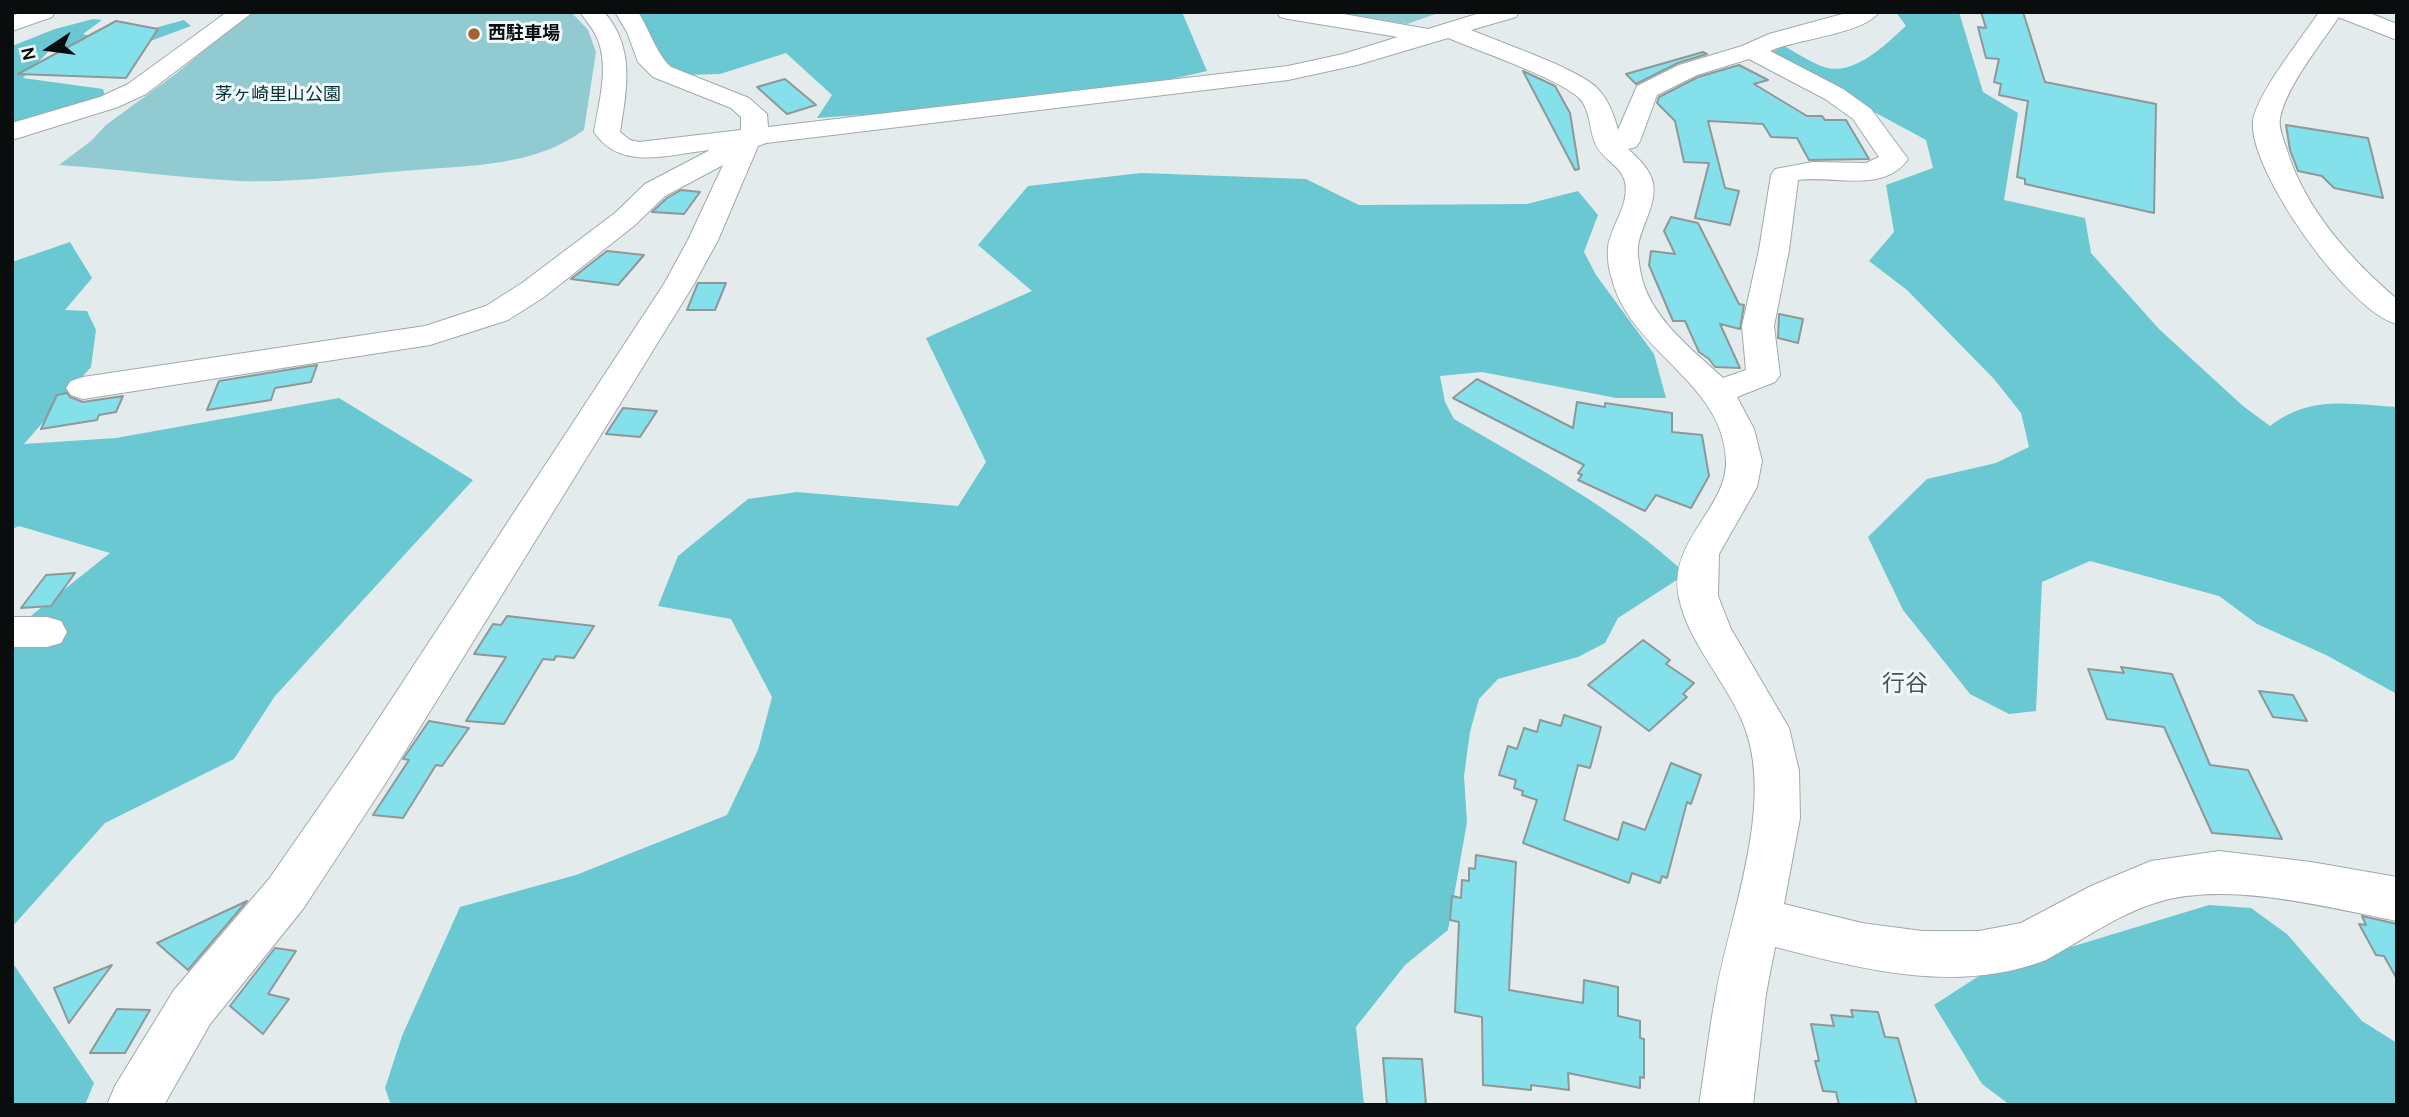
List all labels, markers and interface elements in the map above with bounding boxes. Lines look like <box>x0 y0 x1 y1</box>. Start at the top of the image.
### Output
north arrow <box>14 14 84 84</box>
place label: 西駐車場 <box>488 23 560 45</box>
marker: 西駐車場 <box>466 26 482 42</box>
text: N <box>16 45 41 63</box>
park label: 茅ヶ崎里山公園 <box>215 84 341 106</box>
district label: 行谷 <box>1882 670 1928 698</box>

